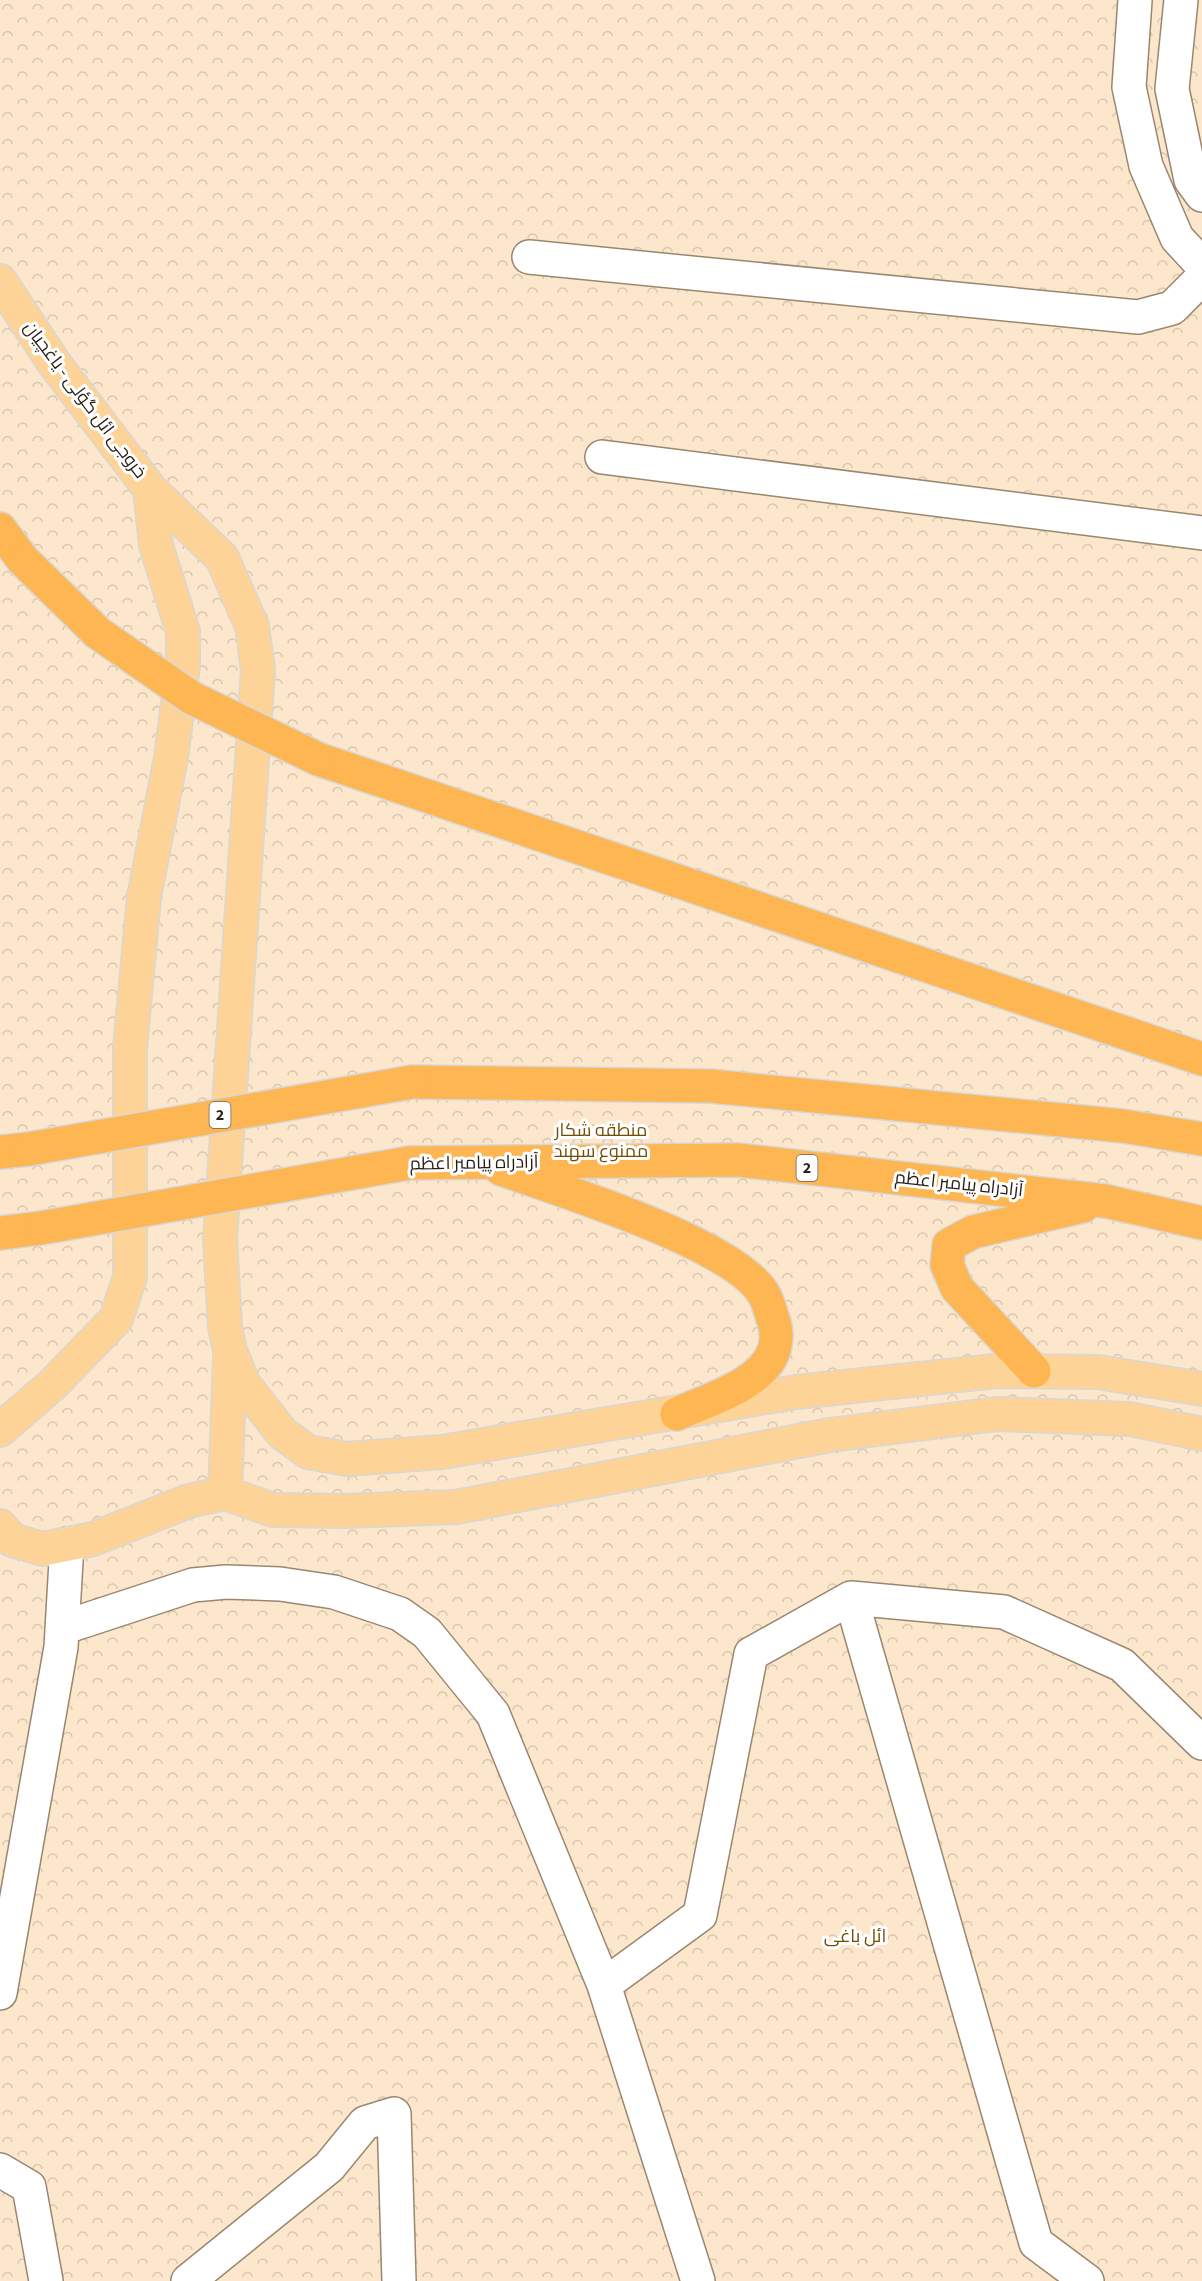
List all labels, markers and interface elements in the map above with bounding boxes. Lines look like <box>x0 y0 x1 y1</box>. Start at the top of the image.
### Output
street label: خروجی ائل گؤلی - یاغچیان <box>18 316 152 484</box>
road number: 2 <box>210 1102 230 1128</box>
park label: منطقه شکار ممنوع سهند <box>554 1118 648 1164</box>
street label: آزادراه پیامبر اعظم <box>409 1149 539 1177</box>
road number: 2 <box>796 1155 818 1181</box>
street label: آزادراه پیامبر اعظم <box>894 1165 1025 1203</box>
park label: ائل باغی <box>824 1924 886 1949</box>

